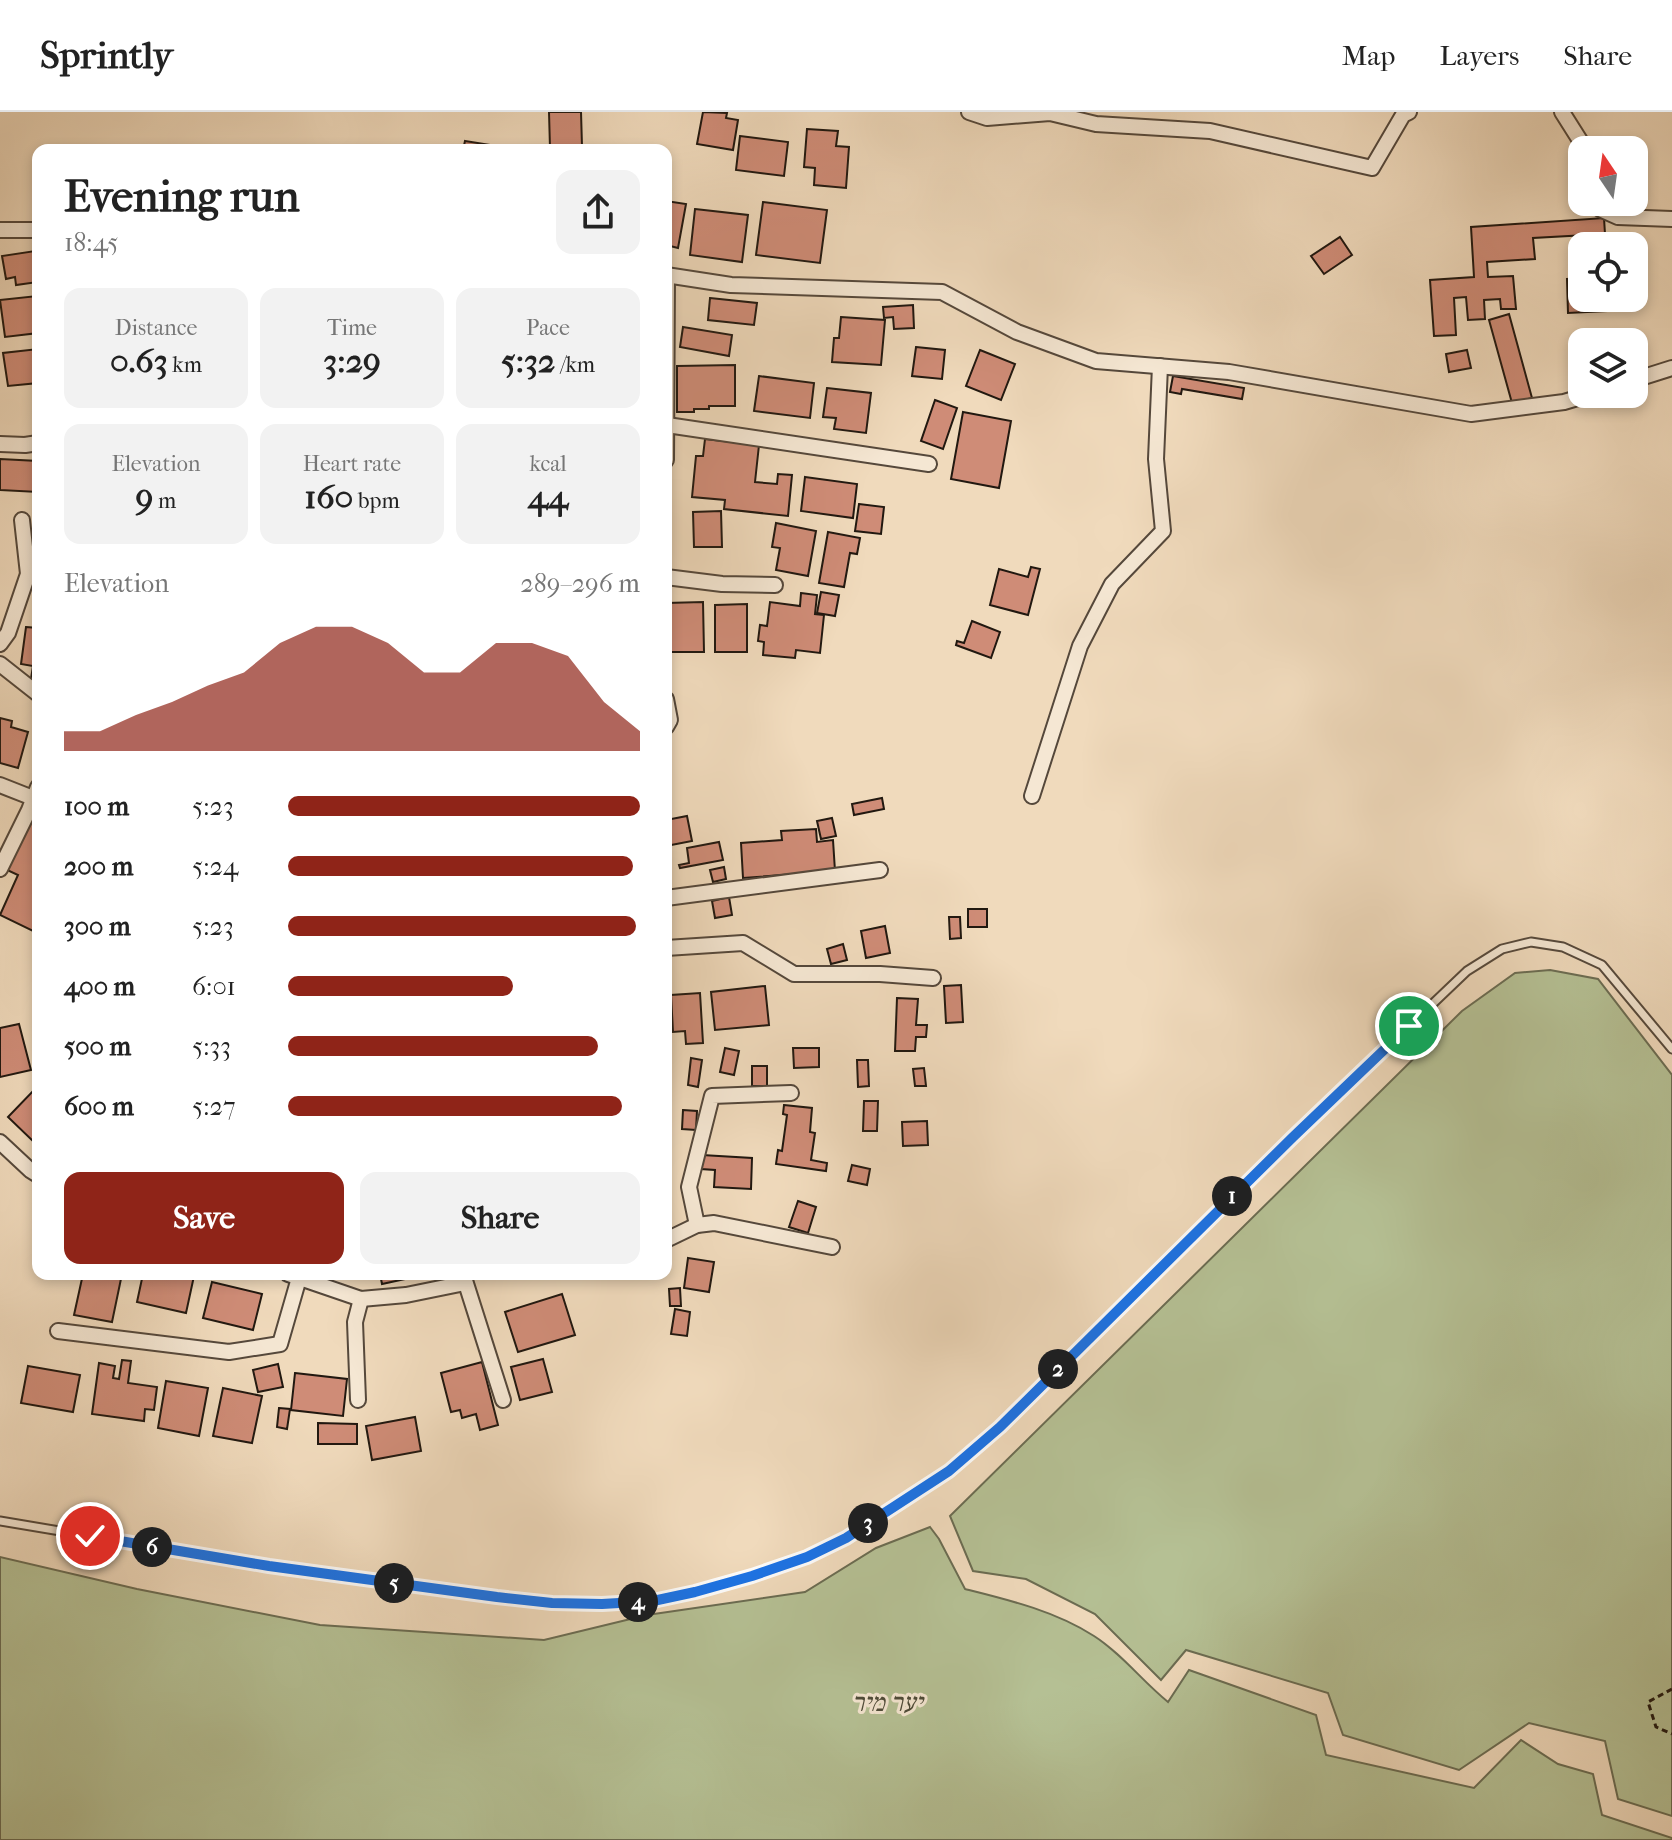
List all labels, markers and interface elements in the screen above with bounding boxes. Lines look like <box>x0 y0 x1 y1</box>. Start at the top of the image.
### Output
text: Sprintly <box>40 33 173 78</box>
text: Map <box>1342 39 1395 72</box>
text: Layers <box>1439 39 1519 72</box>
text: Share <box>1563 39 1632 72</box>
north arrow <box>1568 136 1648 216</box>
map controls <box>1568 136 1648 408</box>
button: share <box>556 170 640 254</box>
text: Evening run <box>64 171 299 222</box>
text: 18:45 <box>64 227 119 258</box>
button: locate <box>1568 232 1648 312</box>
text: Distance <box>115 315 197 341</box>
text: Time <box>327 315 377 341</box>
text: Pace <box>526 315 570 341</box>
button: layers <box>1568 328 1648 408</box>
text: 0.63 <box>110 341 168 381</box>
text: 3:29 <box>323 341 381 381</box>
text: 5:32 <box>501 341 555 381</box>
text: km <box>168 352 202 378</box>
text: /km <box>555 352 595 378</box>
text: Elevation <box>112 451 200 477</box>
text: Heart rate <box>303 451 401 477</box>
text: kcal <box>529 451 567 477</box>
text: 9 <box>136 477 153 517</box>
text: 160 <box>304 477 353 517</box>
text: 44 <box>528 477 568 517</box>
text: m <box>153 488 176 514</box>
text: bpm <box>353 488 400 514</box>
text: Elevation <box>64 568 169 599</box>
text: 289–296 m <box>520 568 640 599</box>
text: 100 m <box>64 791 129 822</box>
text: 5:23 <box>192 791 234 822</box>
text: 200 m <box>64 851 133 882</box>
text: 5:24 <box>192 851 238 882</box>
text: 300 m <box>64 911 131 942</box>
text: 5:23 <box>192 911 234 942</box>
text: 400 m <box>64 971 135 1002</box>
text: 6:01 <box>192 971 236 1002</box>
pin <box>1375 992 1443 1060</box>
icon: arrive <box>1387 1004 1431 1048</box>
text: 500 m <box>64 1031 131 1062</box>
text: 5:33 <box>192 1031 231 1062</box>
text: 600 m <box>64 1091 134 1122</box>
text: 5:27 <box>192 1091 235 1122</box>
button: Save <box>64 1172 344 1264</box>
button: Share <box>360 1172 640 1264</box>
pin: 1 <box>1212 1176 1252 1216</box>
text: 1 <box>1228 1183 1236 1209</box>
pin: 2 <box>1038 1349 1078 1389</box>
text: 2 <box>1052 1356 1064 1382</box>
pin <box>56 1502 124 1570</box>
pin: 3 <box>848 1503 888 1543</box>
text: 3 <box>863 1510 873 1536</box>
icon: check <box>68 1514 112 1558</box>
pin: 6 <box>132 1527 172 1567</box>
text: 6 <box>146 1534 158 1560</box>
pin: 5 <box>374 1563 414 1603</box>
text: 5 <box>389 1570 399 1596</box>
pin: 4 <box>618 1582 658 1622</box>
text: 4 <box>632 1589 645 1615</box>
park label: יער מיר <box>852 1687 925 1718</box>

